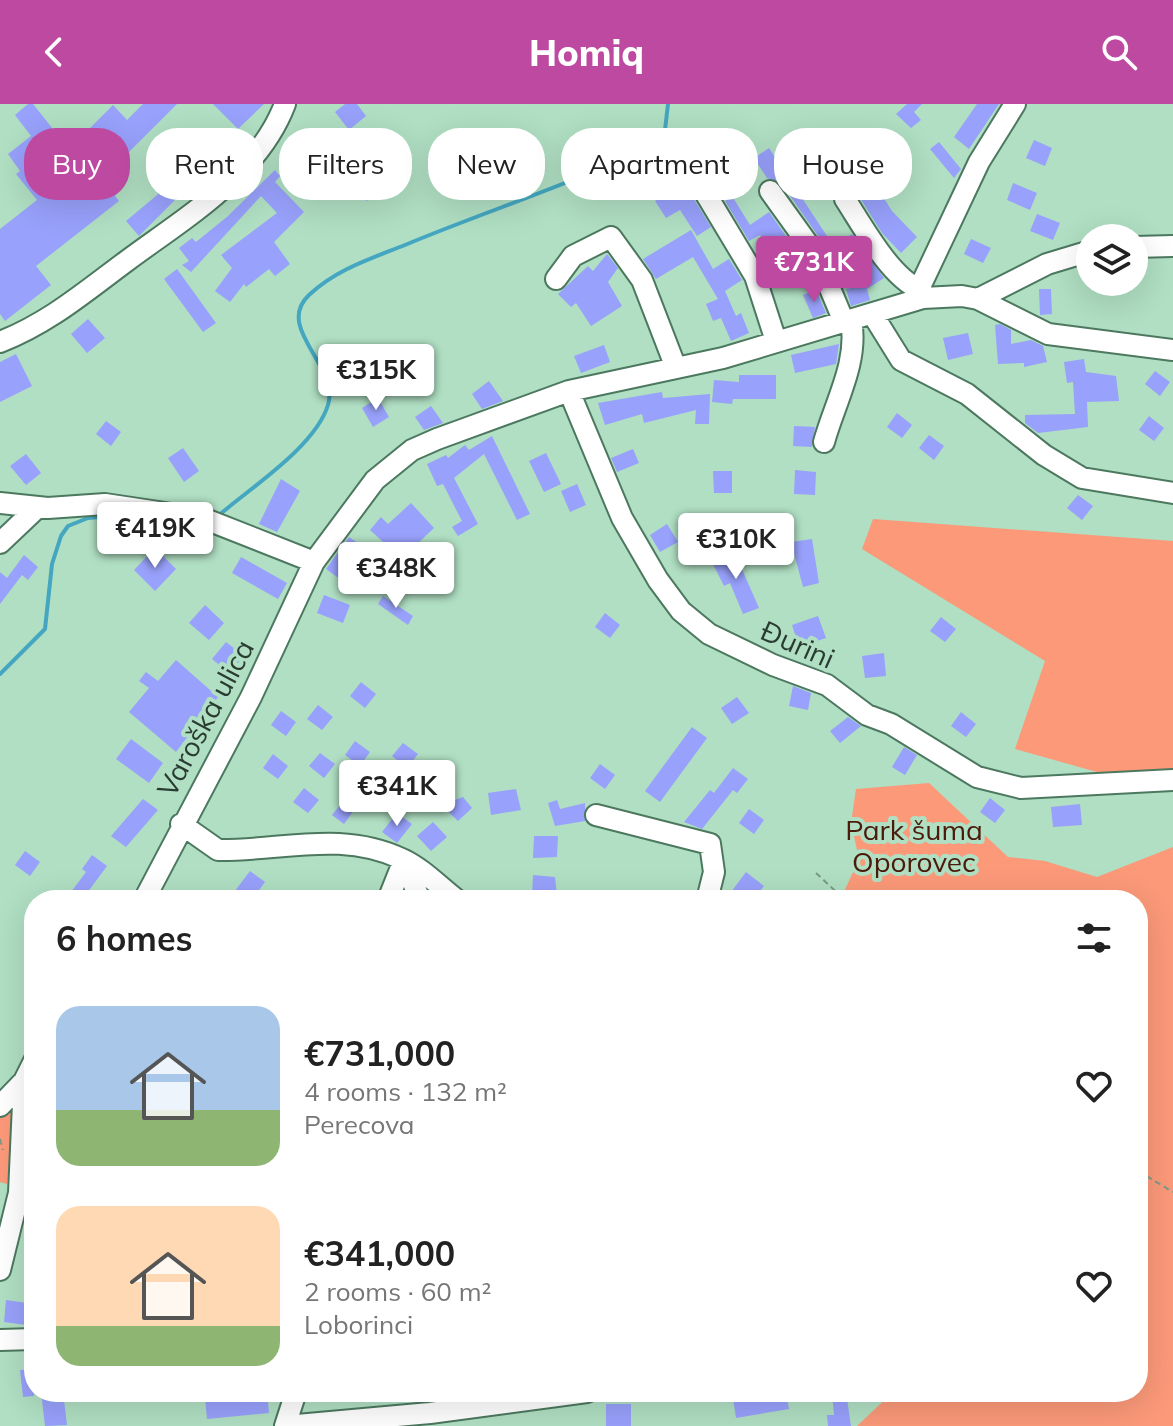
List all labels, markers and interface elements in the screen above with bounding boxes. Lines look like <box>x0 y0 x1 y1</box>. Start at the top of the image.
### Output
icon: back <box>32 30 76 74</box>
text: Homiq <box>529 30 644 75</box>
icon: search <box>1097 30 1141 74</box>
chip: Buy <box>24 128 130 200</box>
chip: Rent <box>146 128 263 200</box>
chip: Filters <box>279 128 412 200</box>
chip: New <box>428 128 545 200</box>
chip: Apartment <box>561 128 758 200</box>
chip: House <box>774 128 912 200</box>
map controls <box>1076 224 1148 296</box>
button: layers <box>1076 224 1148 296</box>
pin: €731K <box>758 236 870 304</box>
text: €731K <box>774 245 854 278</box>
pin: €315K <box>320 344 432 412</box>
text: €315K <box>336 353 416 386</box>
pin: €419K <box>99 502 211 570</box>
text: €419K <box>115 511 195 544</box>
pin: €310K <box>680 513 792 581</box>
text: €310K <box>696 522 776 555</box>
pin: €348K <box>340 542 452 610</box>
text: €348K <box>356 551 436 584</box>
street label: Đurini <box>756 612 840 676</box>
street label: Varoška ulica <box>149 633 261 803</box>
pin: €341K <box>341 760 453 828</box>
text: €341K <box>357 769 437 802</box>
park label: Park šuma Oporovec <box>845 812 983 879</box>
icon: filters <box>1072 916 1116 960</box>
text: 6 homes <box>56 917 193 960</box>
text: €731,000 <box>304 1032 455 1075</box>
icon: home <box>120 1038 216 1134</box>
icon: heart <box>1072 1064 1116 1108</box>
text: 4 rooms · 132 m² <box>304 1075 507 1108</box>
text: Perecova <box>304 1108 414 1141</box>
text: €341,000 <box>304 1232 455 1275</box>
icon: home <box>120 1238 216 1334</box>
icon: heart <box>1072 1264 1116 1308</box>
text: 2 rooms · 60 m² <box>304 1275 491 1308</box>
text: Loborinci <box>304 1308 413 1341</box>

